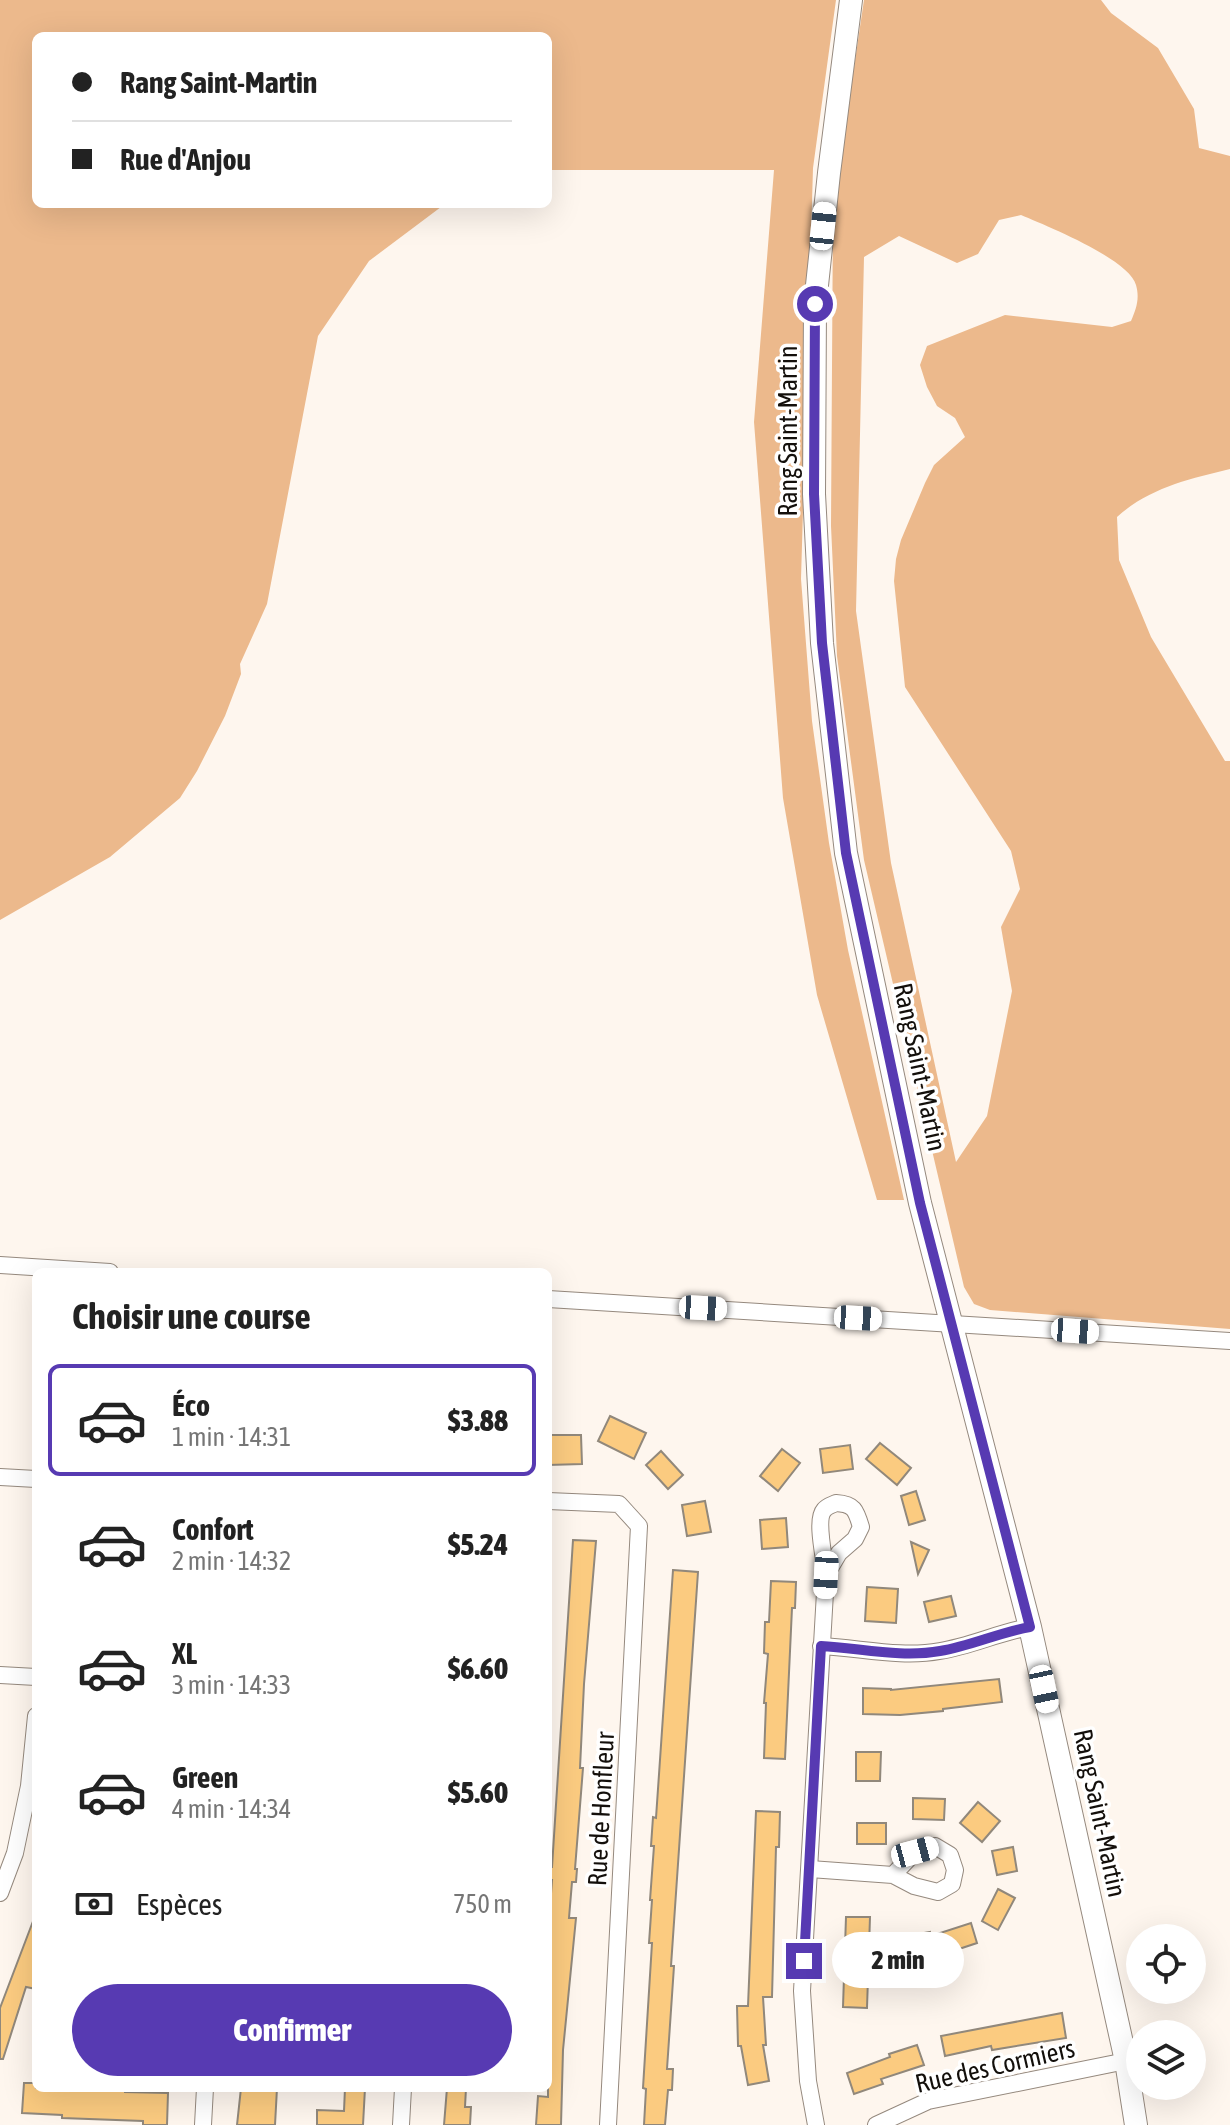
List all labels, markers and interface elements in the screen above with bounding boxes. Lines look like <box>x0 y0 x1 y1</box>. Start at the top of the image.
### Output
text: Rang Saint-Martin <box>120 65 317 99</box>
text: Rue d'Anjou <box>120 142 251 176</box>
car <box>809 201 837 251</box>
route start <box>797 286 833 322</box>
street label: Rang Saint-Martin <box>773 345 803 517</box>
street label: Rang Saint-Martin <box>888 980 952 1154</box>
text: Choisir une course <box>72 1295 311 1337</box>
car <box>678 1295 728 1321</box>
car <box>833 1305 883 1331</box>
car <box>1050 1317 1100 1345</box>
icon: car <box>76 1384 148 1456</box>
text: Éco <box>172 1388 210 1422</box>
text: $3.88 <box>448 1403 508 1437</box>
text: 1 min · 14:31 <box>172 1422 291 1452</box>
icon: car <box>76 1508 148 1580</box>
text: Confort <box>172 1512 254 1546</box>
text: $5.24 <box>448 1527 508 1561</box>
text: 2 min · 14:32 <box>172 1546 291 1576</box>
car <box>813 1550 839 1600</box>
icon: car <box>76 1632 148 1704</box>
text: XL <box>172 1636 197 1670</box>
text: $6.60 <box>448 1651 508 1685</box>
car <box>1027 1663 1061 1715</box>
text: 3 min · 14:33 <box>172 1670 291 1700</box>
street label: Rang Saint-Martin <box>1068 1726 1132 1900</box>
street label: Rue de Honfleur <box>582 1731 620 1887</box>
icon: car <box>76 1756 148 1828</box>
text: Green <box>172 1760 238 1794</box>
text: $5.60 <box>448 1775 508 1809</box>
text: 4 min · 14:34 <box>172 1794 291 1824</box>
car <box>889 1834 941 1870</box>
icon: cash <box>72 1882 116 1926</box>
text: Espèces <box>136 1887 222 1921</box>
text: 750 m <box>453 1889 512 1919</box>
map controls <box>1126 1924 1206 2100</box>
button: locate <box>1126 1924 1206 2004</box>
callout: 2 min <box>832 1933 964 1989</box>
route end <box>786 1943 822 1979</box>
text: 2 min <box>871 1945 925 1975</box>
button: Confirmer <box>72 1984 512 2076</box>
button: layers <box>1126 2020 1206 2100</box>
street label: Rue des Cormiers <box>912 2033 1078 2099</box>

